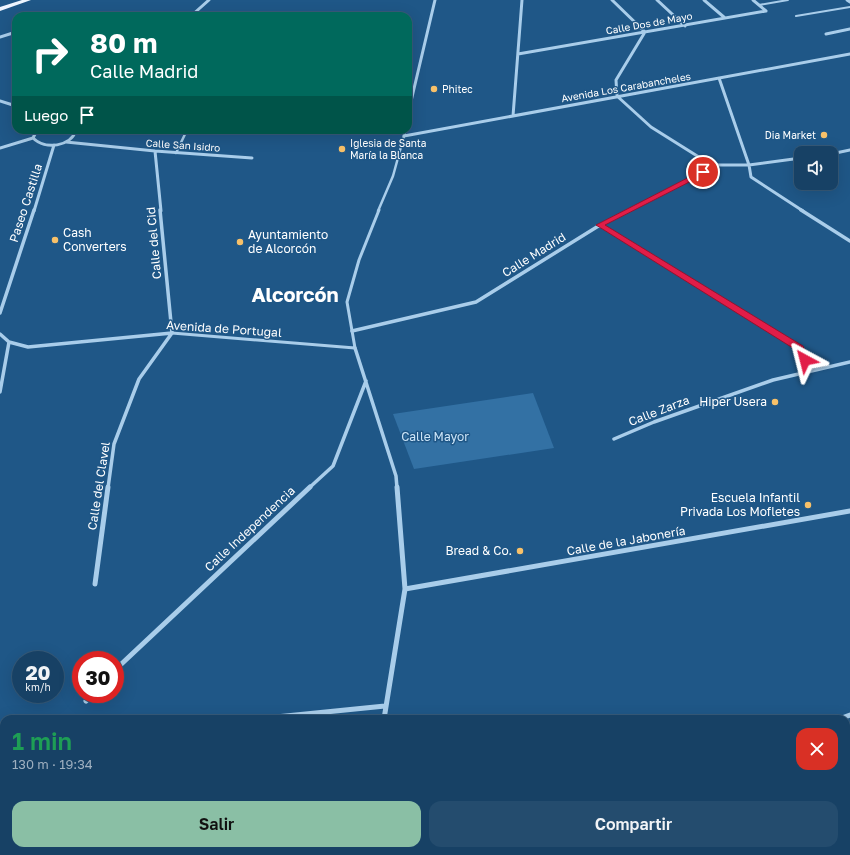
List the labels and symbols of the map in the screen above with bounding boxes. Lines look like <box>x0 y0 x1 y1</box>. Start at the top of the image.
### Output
street label: Calle Dos de Mayo <box>605 9 693 37</box>
street label: Avenida Los Carabancheles <box>560 70 692 104</box>
place label: Phitec <box>442 83 473 95</box>
marker: Phitec <box>429 84 439 94</box>
place label: Dia Market <box>765 129 816 141</box>
marker: Dia Market <box>819 130 829 140</box>
street label: Calle San Isidro <box>145 136 221 154</box>
place label: Iglesia de Santa María la Blanca <box>350 137 427 161</box>
marker: Iglesia de Santa María la Blanca <box>337 144 347 154</box>
pin <box>686 155 720 189</box>
street label: Paseo Castilla <box>6 162 45 244</box>
street label: Calle del Cid <box>143 206 164 280</box>
place label: Cash Converters <box>63 225 127 254</box>
place label: Ayuntamiento de Alcorcón <box>248 227 328 256</box>
street label: Calle Madrid <box>499 229 568 280</box>
marker: Cash Converters <box>50 235 60 245</box>
marker: Ayuntamiento de Alcorcón <box>235 237 245 247</box>
district label: Alcorcón <box>251 282 339 306</box>
street label: Avenida de Portugal <box>166 317 282 340</box>
position arrow <box>784 339 826 381</box>
street label: Calle Zarza <box>626 392 691 429</box>
place label: Hiper Usera <box>699 394 767 409</box>
marker: Hiper Usera <box>770 397 780 407</box>
park label: Calle Mayor <box>401 429 469 444</box>
street label: Calle del Clavel <box>84 440 113 531</box>
street label: Calle Independencia <box>201 483 298 574</box>
place label: Escuela Infantil Privada Los Mofletes <box>680 490 800 519</box>
marker: Escuela Infantil Privada Los Mofletes <box>803 500 813 510</box>
street label: Calle de la Jabonería <box>565 523 687 558</box>
place label: Bread & Co. <box>446 543 512 558</box>
marker: Bread & Co. <box>515 546 525 556</box>
speed limit sign: 30 <box>72 651 124 703</box>

